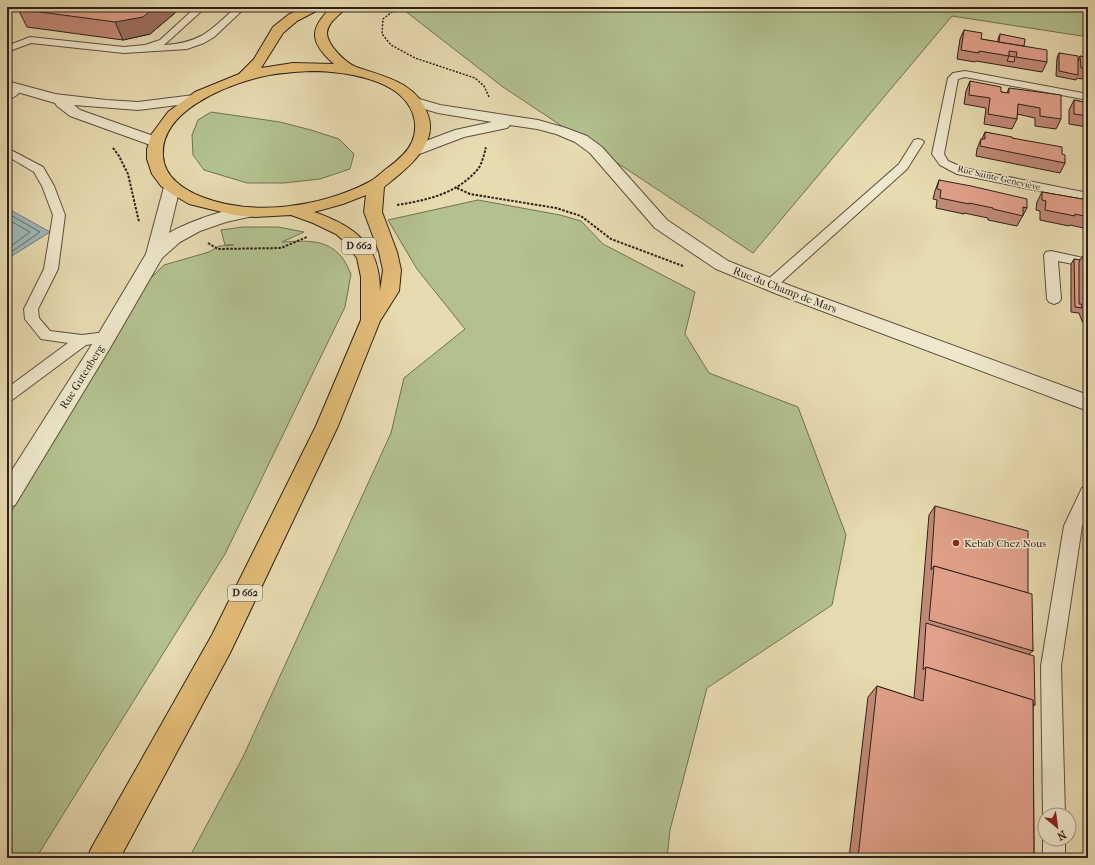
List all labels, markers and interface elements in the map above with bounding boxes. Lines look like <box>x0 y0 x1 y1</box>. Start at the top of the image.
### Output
street label: Rue Sainte-Geneviève <box>956 164 1042 193</box>
road number: D 662 <box>342 238 376 254</box>
street label: Rue du Champ de Mars <box>731 264 839 316</box>
street label: Rue Gutenberg <box>57 342 107 411</box>
place label: Kebab Chez Nous <box>964 537 1046 550</box>
marker: Kebab Chez Nous <box>951 538 961 548</box>
road number: D 662 <box>228 585 262 601</box>
north arrow <box>1037 807 1077 847</box>
text: N <box>1054 828 1068 843</box>

